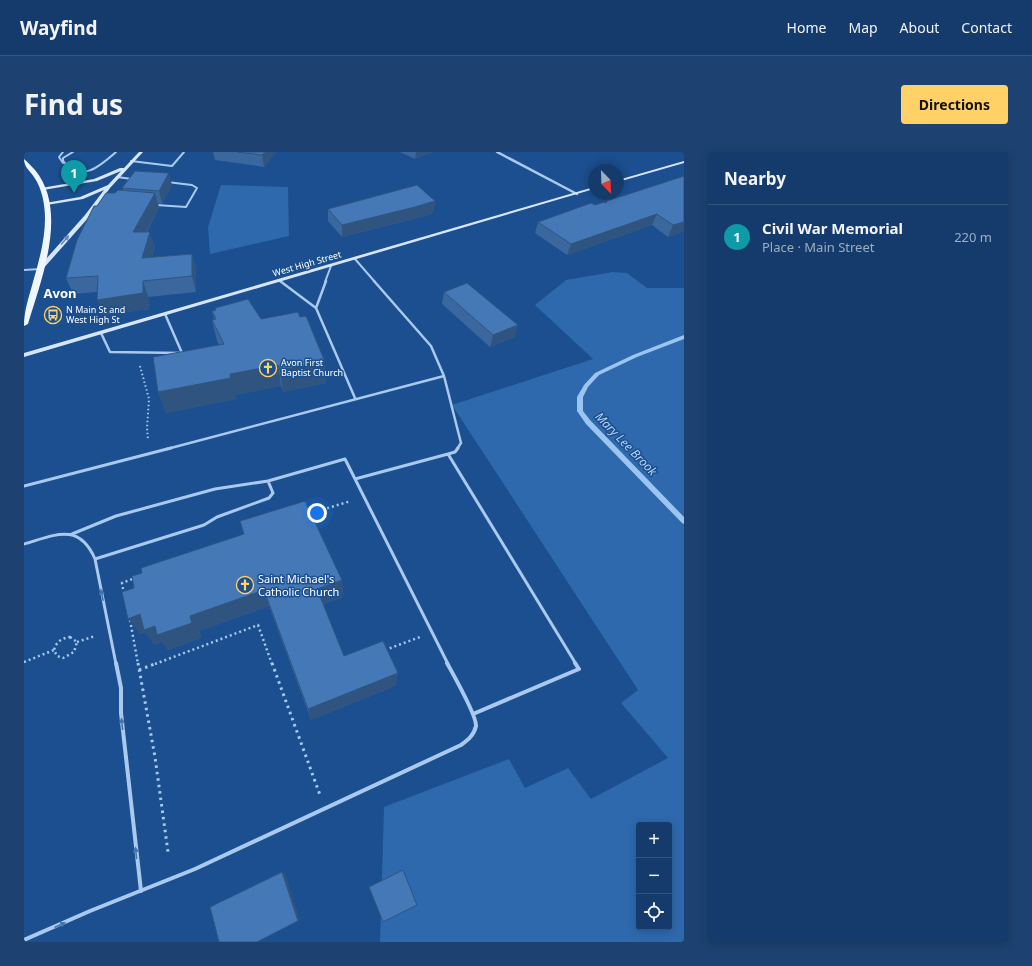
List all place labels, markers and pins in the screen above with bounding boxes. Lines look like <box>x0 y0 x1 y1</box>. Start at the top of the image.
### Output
pin: 1 <box>61 160 87 193</box>
place label: N Main St and West High St <box>66 303 125 326</box>
bus stop icon: N Main St and West High St <box>43 305 63 325</box>
place label: Avon First Baptist Church <box>281 356 343 379</box>
church icon: Avon First Baptist Church <box>258 358 278 378</box>
place label: Saint Michael's Catholic Church <box>258 571 339 599</box>
church icon: Saint Michael's Catholic Church <box>235 575 255 595</box>

